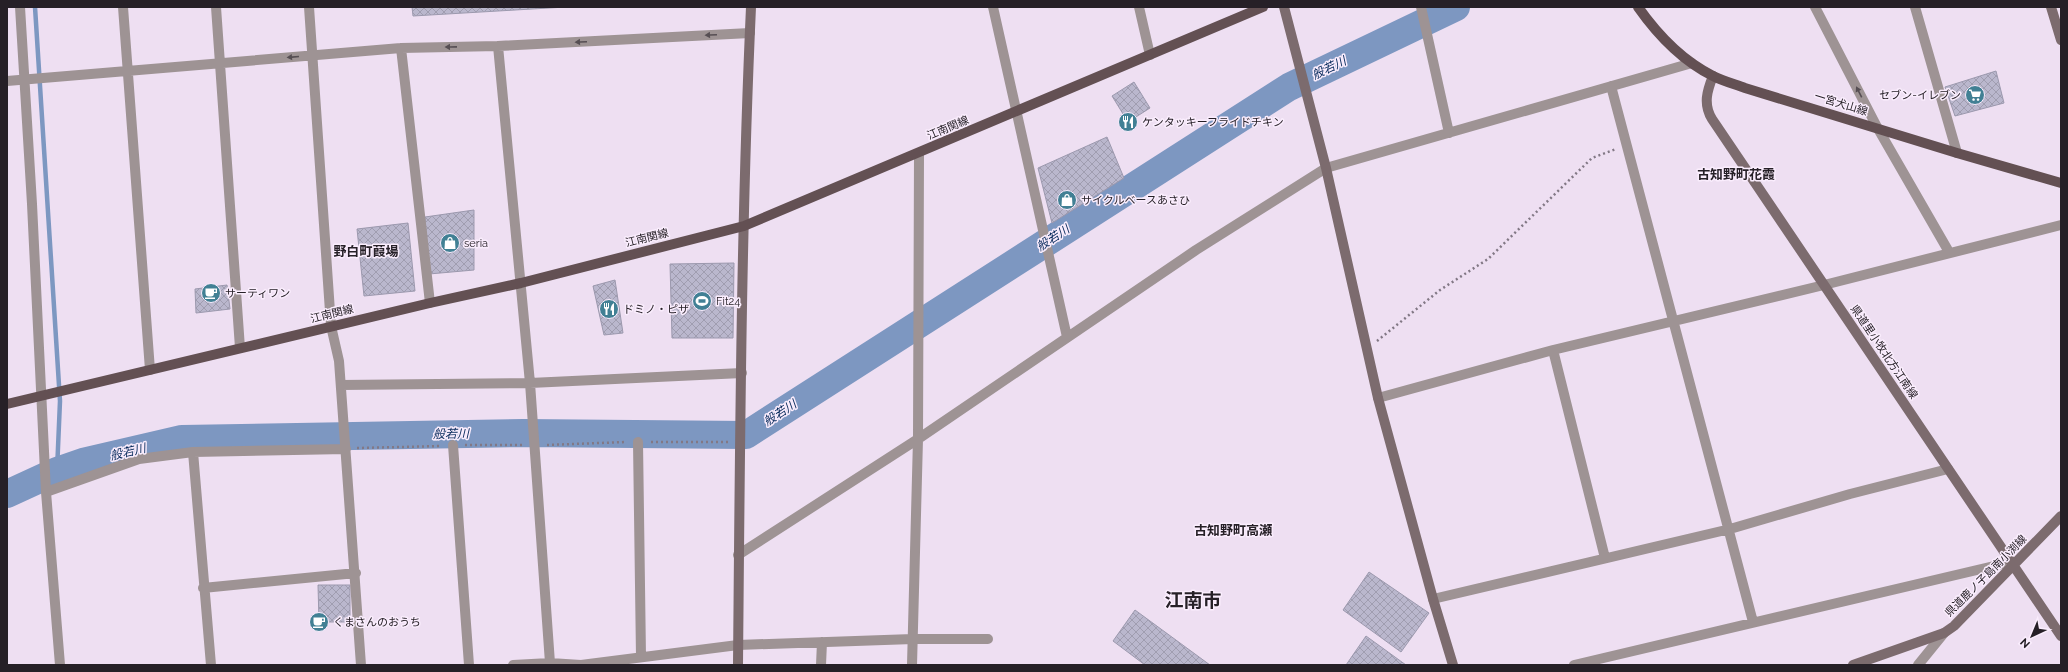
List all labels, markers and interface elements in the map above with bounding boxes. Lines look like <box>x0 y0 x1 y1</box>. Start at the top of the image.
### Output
one-way arrow <box>704 32 717 38</box>
one-way arrow <box>575 38 587 45</box>
one-way arrow <box>444 44 457 50</box>
water label: 般若川 <box>1310 53 1350 82</box>
one-way arrow <box>287 54 299 61</box>
supermarket icon: セブン-イレブン <box>1964 84 1986 106</box>
one-way arrow <box>1856 87 1862 98</box>
place label: セブン-イレブン <box>1879 89 1961 102</box>
street label: 一宮犬山線 <box>1813 90 1869 118</box>
restaurant icon: ケンタッキーフライドチキン <box>1117 111 1139 133</box>
street label: 江南関線 <box>925 113 971 143</box>
place label: ケンタッキーフライドチキン <box>1142 116 1284 129</box>
district label: 古知野町花霞 <box>1697 167 1775 182</box>
shop icon: サイクルベースあさひ <box>1056 189 1078 211</box>
place label: サイクルベースあさひ <box>1081 194 1190 207</box>
water label: 般若川 <box>1034 221 1074 254</box>
street label: 江南関線 <box>624 226 670 250</box>
shop icon: seria <box>439 232 461 254</box>
place label: seria <box>464 237 488 250</box>
district label: 野白町葭場 <box>333 244 399 259</box>
cafe icon: サーティワン <box>200 282 222 304</box>
place label: サーティワン <box>225 287 290 300</box>
sports icon: Fit24 <box>691 290 713 312</box>
place label: Fit24 <box>716 295 740 308</box>
restaurant icon: ドミノ・ピザ <box>598 298 620 320</box>
street label: 江南関線 <box>309 302 355 326</box>
place label: ドミノ・ピザ <box>623 303 689 316</box>
street label: 県道里小牧北方江南線 <box>1848 303 1920 401</box>
water label: 般若川 <box>761 396 801 429</box>
water label: 般若川 <box>433 427 471 441</box>
water label: 般若川 <box>109 441 149 463</box>
district label: 古知野町高瀬 <box>1194 523 1273 538</box>
street label: 県道鹿ノ子島南小渕線 <box>1943 533 2029 619</box>
district label: 江南市 <box>1164 589 1222 611</box>
cafe icon: くまさんのおうち <box>308 611 330 633</box>
place label: くまさんのおうち <box>333 616 421 629</box>
north arrow <box>2012 616 2052 656</box>
text: N <box>2018 635 2033 650</box>

